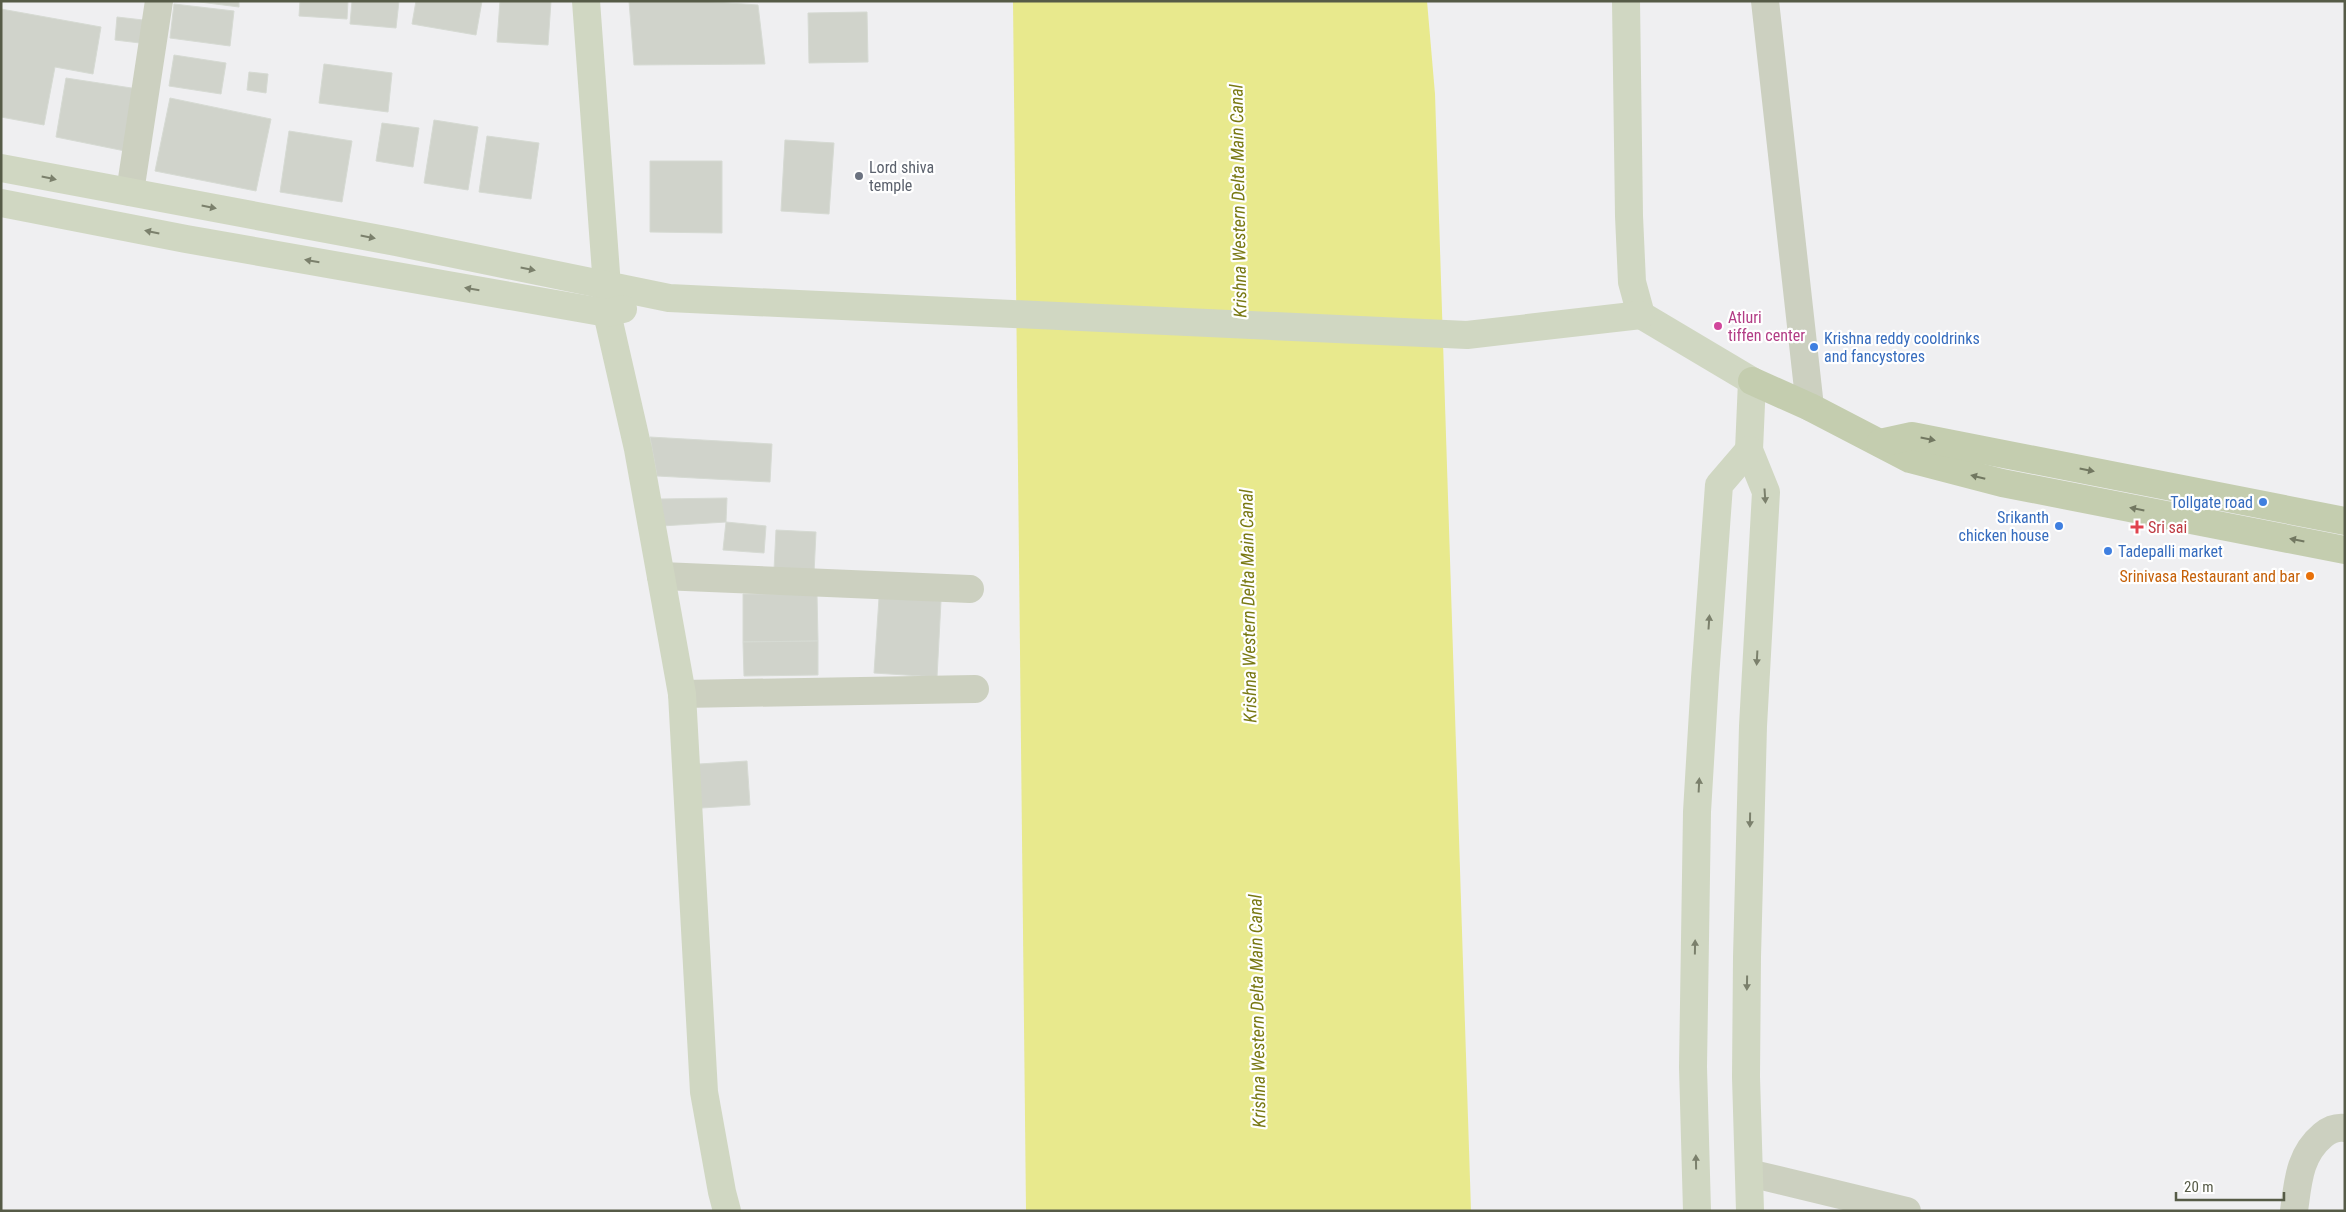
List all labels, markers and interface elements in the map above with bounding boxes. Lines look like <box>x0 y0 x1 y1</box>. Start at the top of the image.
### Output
water label: Krishna Western Delta Main Canal <box>1225 83 1251 318</box>
place label: Lord shiva temple <box>869 158 934 195</box>
marker: Lord shiva temple <box>853 170 865 182</box>
one-way arrow <box>41 174 57 182</box>
one-way arrow <box>201 204 217 212</box>
one-way arrow <box>145 228 160 236</box>
one-way arrow <box>361 234 377 242</box>
one-way arrow <box>304 257 320 265</box>
one-way arrow <box>520 265 535 273</box>
one-way arrow <box>464 285 480 293</box>
place label: Atluri tiffen center <box>1728 308 1805 345</box>
marker: Atluri tiffen center <box>1712 320 1724 332</box>
place label: Krishna reddy cooldrinks and fancystores <box>1824 329 1980 366</box>
marker: Krishna reddy cooldrinks and fancystores <box>1808 341 1820 353</box>
one-way arrow <box>1920 436 1936 444</box>
one-way arrow <box>2080 466 2096 474</box>
one-way arrow <box>1971 473 1986 481</box>
water label: Krishna Western Delta Main Canal <box>1235 488 1261 723</box>
one-way arrow <box>1761 488 1769 504</box>
place label: Tollgate road <box>2170 493 2253 512</box>
marker: Tollgate road <box>2257 496 2269 508</box>
one-way arrow <box>2129 505 2145 513</box>
place label: Srikanth chicken house <box>1959 508 2049 545</box>
place label: Sri sai <box>2148 518 2187 537</box>
marker: Srikanth chicken house <box>2053 520 2065 532</box>
marker: Sri sai <box>2130 520 2144 534</box>
one-way arrow <box>2288 536 2304 544</box>
place label: Tadepalli market <box>2118 542 2223 561</box>
marker: Tadepalli market <box>2102 545 2114 557</box>
place label: Srinivasa Restaurant and bar <box>2119 567 2300 586</box>
marker: Srinivasa Restaurant and bar <box>2304 570 2316 582</box>
one-way arrow <box>1705 614 1713 630</box>
one-way arrow <box>1752 650 1760 666</box>
one-way arrow <box>1695 776 1703 792</box>
one-way arrow <box>1746 812 1754 828</box>
water label: Krishna Western Delta Main Canal <box>1244 893 1270 1128</box>
one-way arrow <box>1691 939 1699 955</box>
one-way arrow <box>1743 975 1751 991</box>
one-way arrow <box>1692 1154 1700 1170</box>
scale bar <box>2176 1170 2284 1202</box>
text: 20 m <box>2184 1178 2214 1196</box>

